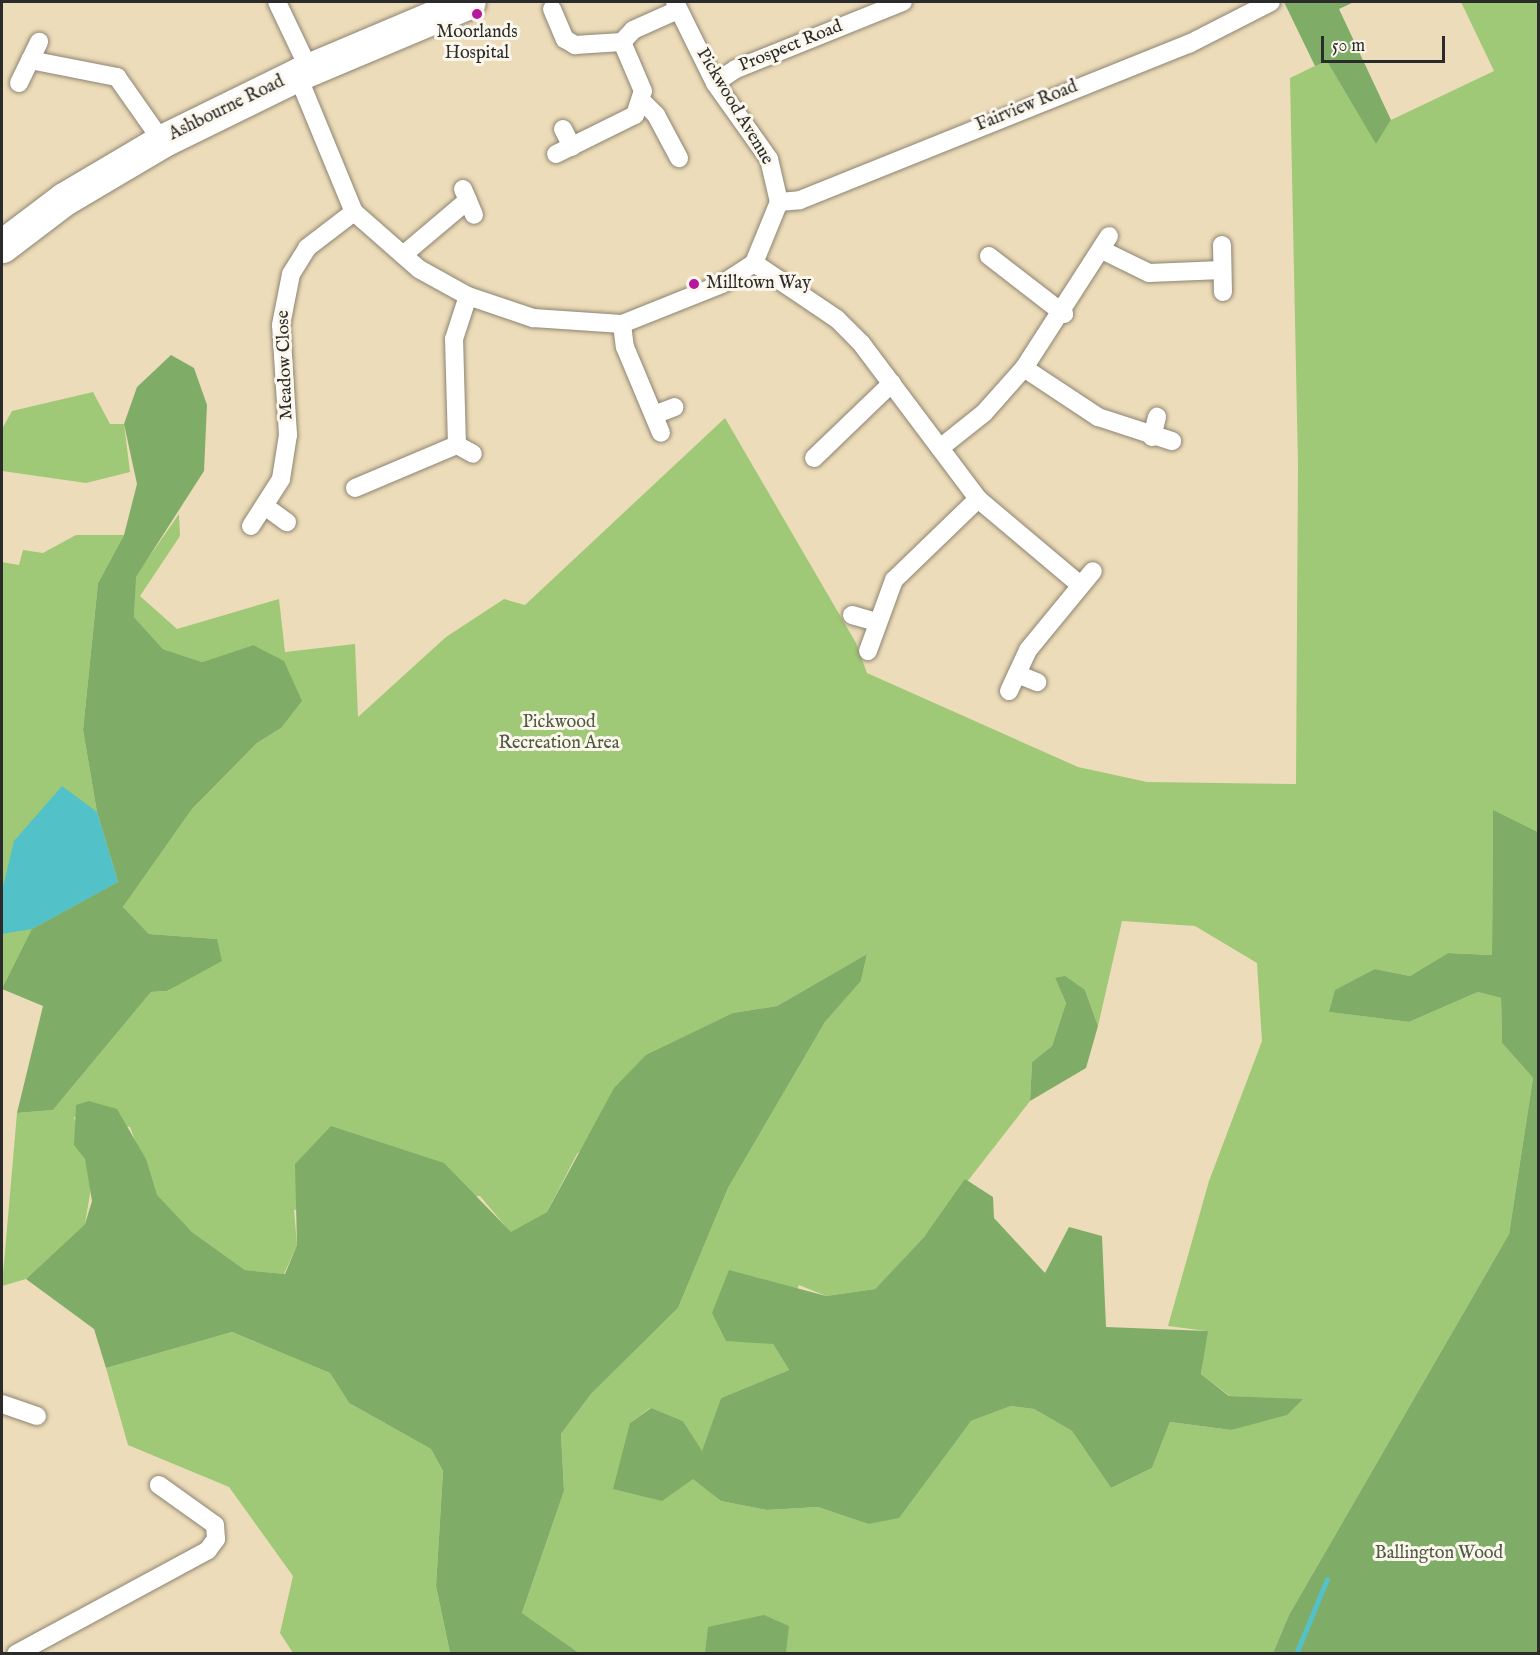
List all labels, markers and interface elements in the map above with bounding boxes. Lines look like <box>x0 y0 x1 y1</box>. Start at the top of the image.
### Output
marker: Moorlands Hospital <box>470 7 484 21</box>
street label: Prospect Road <box>736 16 846 78</box>
place label: Moorlands Hospital <box>437 23 517 66</box>
scale bar <box>1324 24 1448 62</box>
text: 50 m <box>1332 35 1365 58</box>
street label: Pickwood Avenue <box>691 45 777 169</box>
street label: Ashbourne Road <box>166 72 288 146</box>
street label: Fairview Road <box>973 77 1081 137</box>
place label: Milltown Way <box>706 273 811 295</box>
marker: Milltown Way <box>687 277 701 291</box>
street label: Meadow Close <box>273 310 299 420</box>
park label: Pickwood Recreation Area <box>498 713 620 756</box>
park label: Ballington Wood <box>1375 1543 1503 1565</box>

